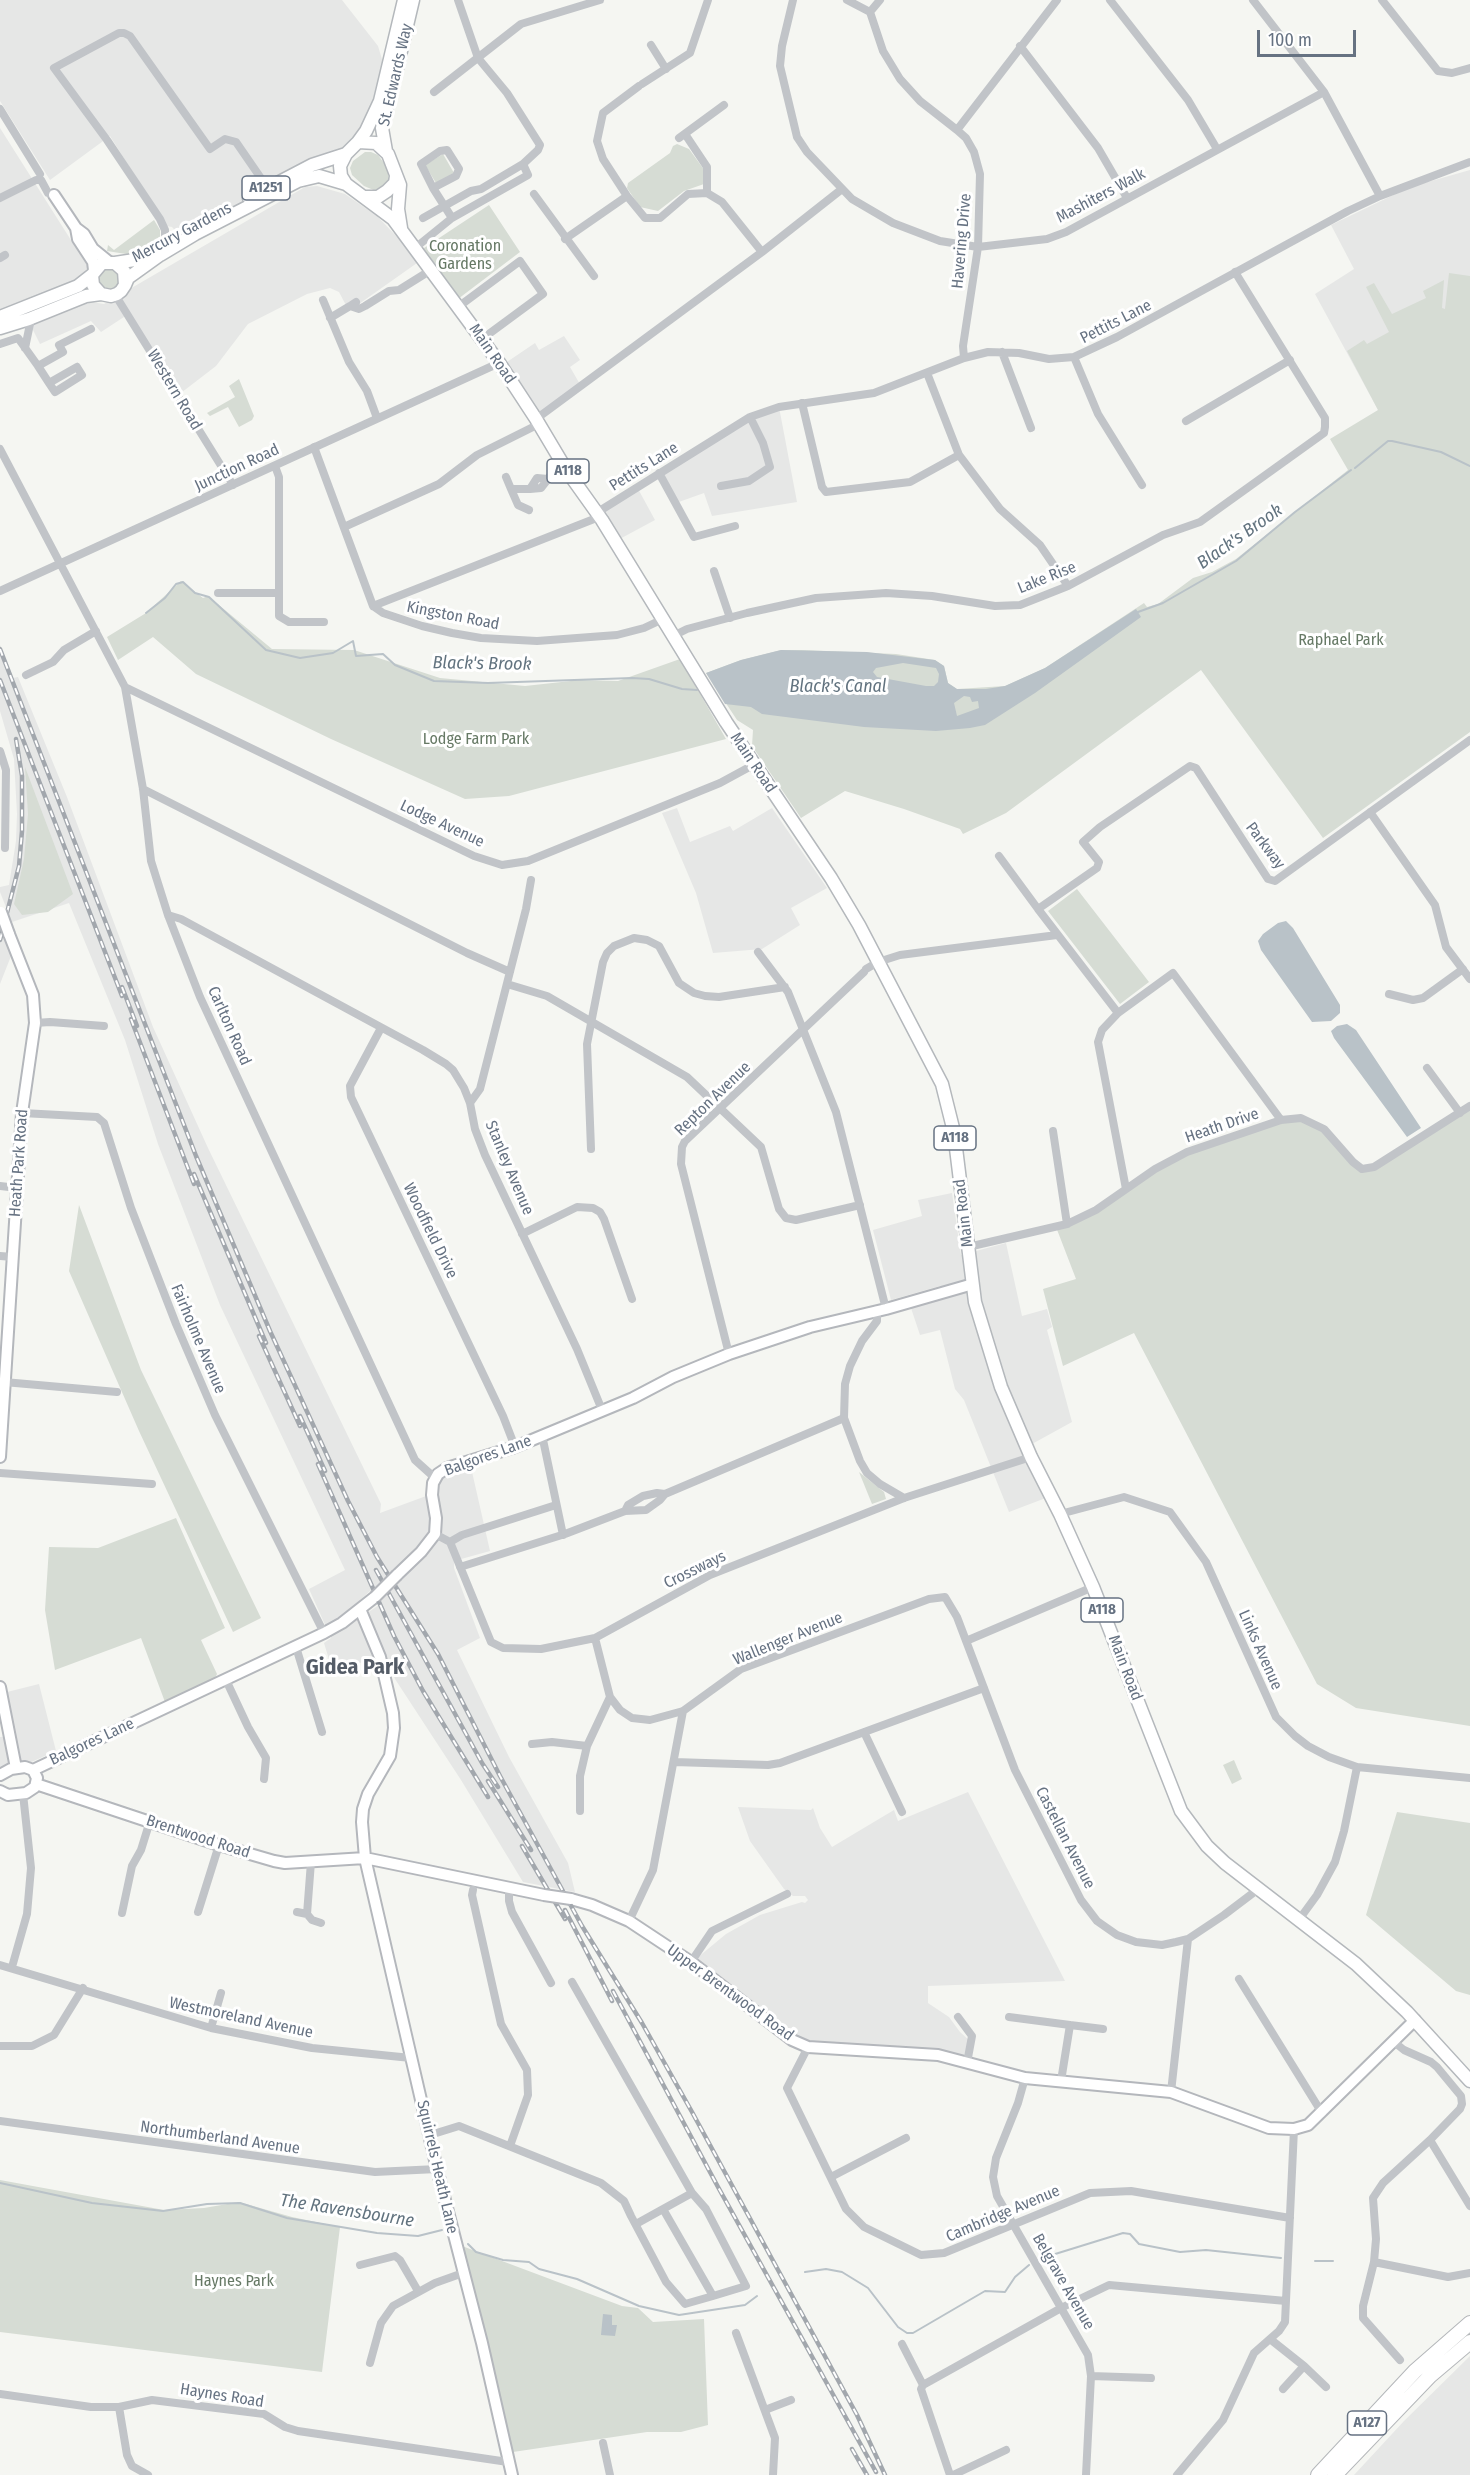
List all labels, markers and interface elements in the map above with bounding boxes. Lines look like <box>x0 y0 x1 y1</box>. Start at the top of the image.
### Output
scale bar <box>1260 18 1359 56</box>
street label: St. Edwards Way <box>375 22 417 128</box>
text: 100 m <box>1268 29 1312 51</box>
street label: Mashiters Walk <box>1053 164 1149 228</box>
road number: A1251 <box>242 176 290 200</box>
street label: Havering Drive <box>948 193 976 289</box>
street label: Mercury Gardens <box>129 199 235 267</box>
park label: Coronation Gardens <box>429 237 501 275</box>
street label: Pettits Lane <box>1077 296 1155 348</box>
street label: Main Road <box>464 320 520 388</box>
street label: Western Road <box>142 346 206 434</box>
street label: Pettits Lane <box>606 438 682 496</box>
street label: Junction Road <box>192 440 282 496</box>
road number: A118 <box>547 459 589 483</box>
water label: Black's Brook <box>1193 500 1287 574</box>
street label: Lake Rise <box>1015 558 1079 598</box>
street label: Kingston Road <box>405 598 501 634</box>
park label: Raphael Park <box>1298 631 1384 651</box>
water label: Black's Brook <box>432 652 532 676</box>
water label: Black's Canal <box>789 676 887 698</box>
street label: Main Road <box>726 729 780 797</box>
park label: Lodge Farm Park <box>423 730 529 750</box>
street label: Lodge Avenue <box>397 796 487 852</box>
street label: Parkway <box>1241 819 1289 873</box>
street label: Carlton Road <box>203 984 255 1068</box>
street label: Repton Avenue <box>671 1058 755 1140</box>
street label: Heath Drive <box>1183 1104 1261 1148</box>
street label: Heath Park Road <box>6 1108 32 1218</box>
street label: Stanley Avenue <box>481 1118 537 1218</box>
road number: A118 <box>934 1126 976 1150</box>
street label: Main Road <box>950 1178 978 1248</box>
street label: Woodfield Drive <box>399 1180 461 1282</box>
street label: Fairholme Avenue <box>166 1282 230 1396</box>
street label: Balgores Lane <box>442 1431 534 1481</box>
street label: Crossways <box>661 1547 729 1593</box>
road number: A118 <box>1081 1598 1123 1622</box>
street label: Links Avenue <box>1234 1607 1286 1693</box>
street label: Wallenger Avenue <box>730 1608 846 1670</box>
street label: Main Road <box>1104 1633 1146 1703</box>
district label: Gidea Park <box>306 1655 404 1681</box>
street label: Balgores Lane <box>47 1714 137 1770</box>
street label: Castellan Avenue <box>1031 1784 1099 1892</box>
street label: Brentwood Road <box>144 1811 252 1863</box>
street label: Upper Brentwood Road <box>663 1941 797 2045</box>
street label: Westmoreland Avenue <box>167 1993 315 2043</box>
street label: Squirrels Heath Lane <box>412 2098 462 2236</box>
street label: Northumberland Avenue <box>139 2117 301 2159</box>
street label: Cambridge Avenue <box>943 2181 1063 2247</box>
water label: The Ravensbourne <box>279 2190 415 2232</box>
street label: Belgrave Avenue <box>1028 2230 1098 2334</box>
park label: Haynes Park <box>194 2272 274 2292</box>
street label: Haynes Road <box>179 2380 265 2412</box>
road number: A127 <box>1348 2411 1386 2435</box>

